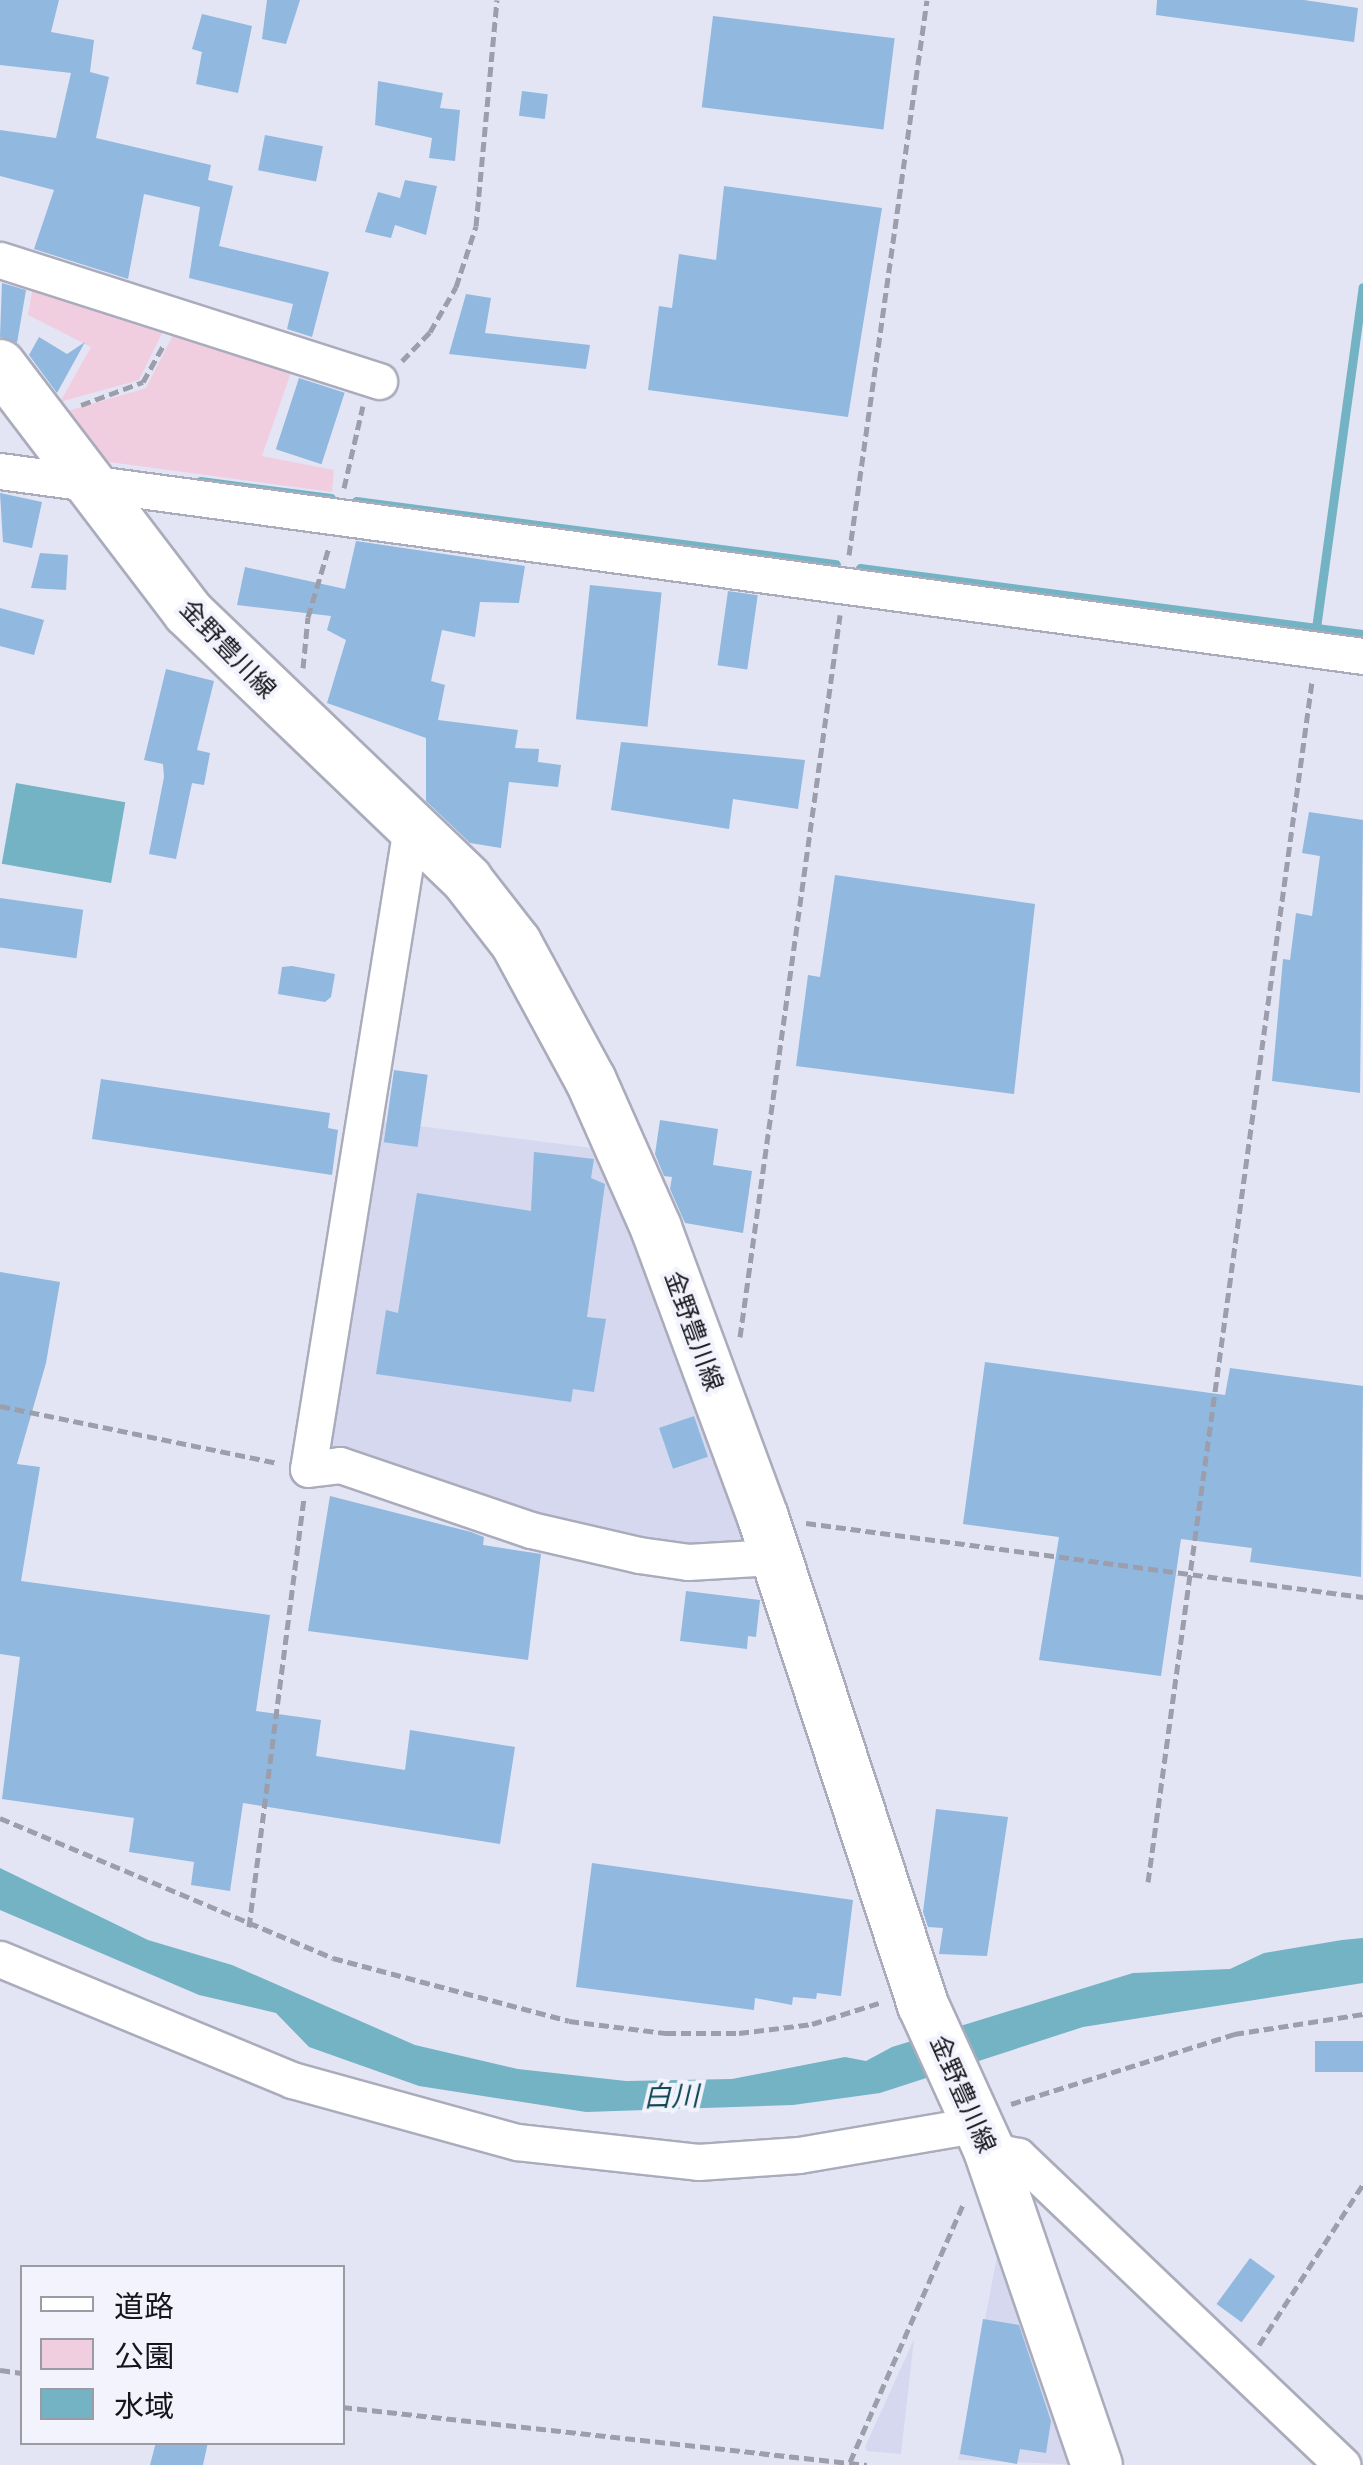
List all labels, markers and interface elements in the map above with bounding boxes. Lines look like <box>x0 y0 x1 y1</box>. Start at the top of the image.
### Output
street label: 金野豊川線 <box>174 594 282 704</box>
street label: 金野豊川線 <box>659 1267 729 1395</box>
street label: 金野豊川線 <box>924 2031 1002 2157</box>
water label: 白川 <box>643 2079 699 2113</box>
legend <box>20 2265 345 2445</box>
text: 道路 <box>114 2286 174 2325</box>
text: 公園 <box>114 2336 174 2375</box>
text: 水域 <box>114 2386 174 2425</box>

